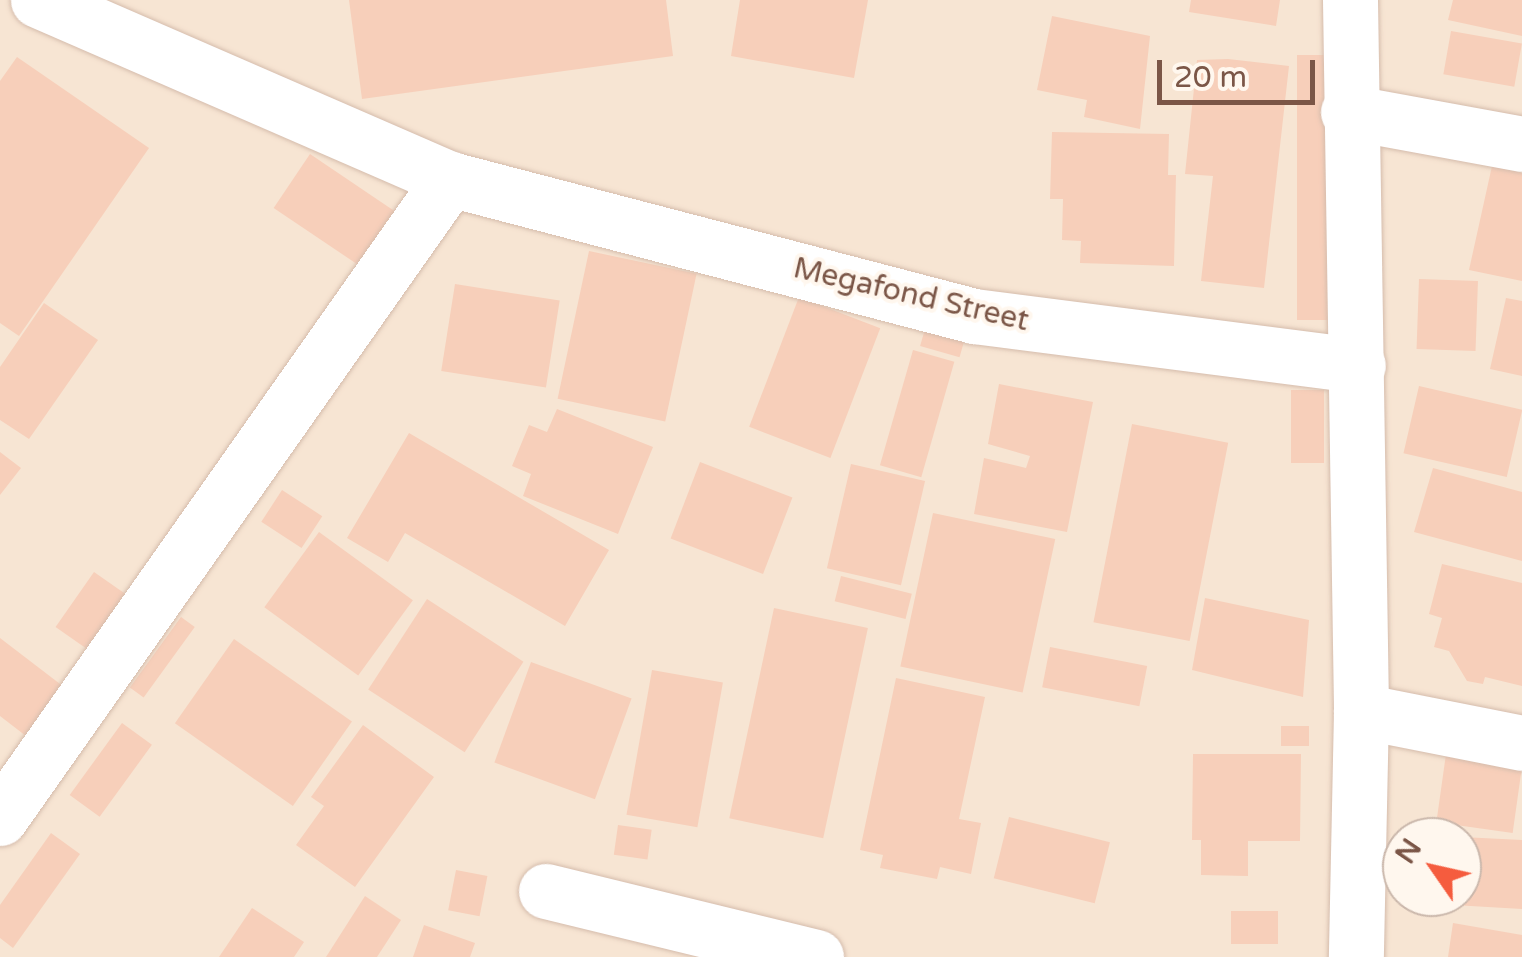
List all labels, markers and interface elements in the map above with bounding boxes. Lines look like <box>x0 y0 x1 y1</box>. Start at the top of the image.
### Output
scale bar <box>1162 40 1320 102</box>
text: 20 m <box>1174 59 1247 96</box>
street label: Megafond Street <box>790 250 1032 340</box>
north arrow <box>1382 817 1482 917</box>
text: N <box>1388 833 1429 870</box>

